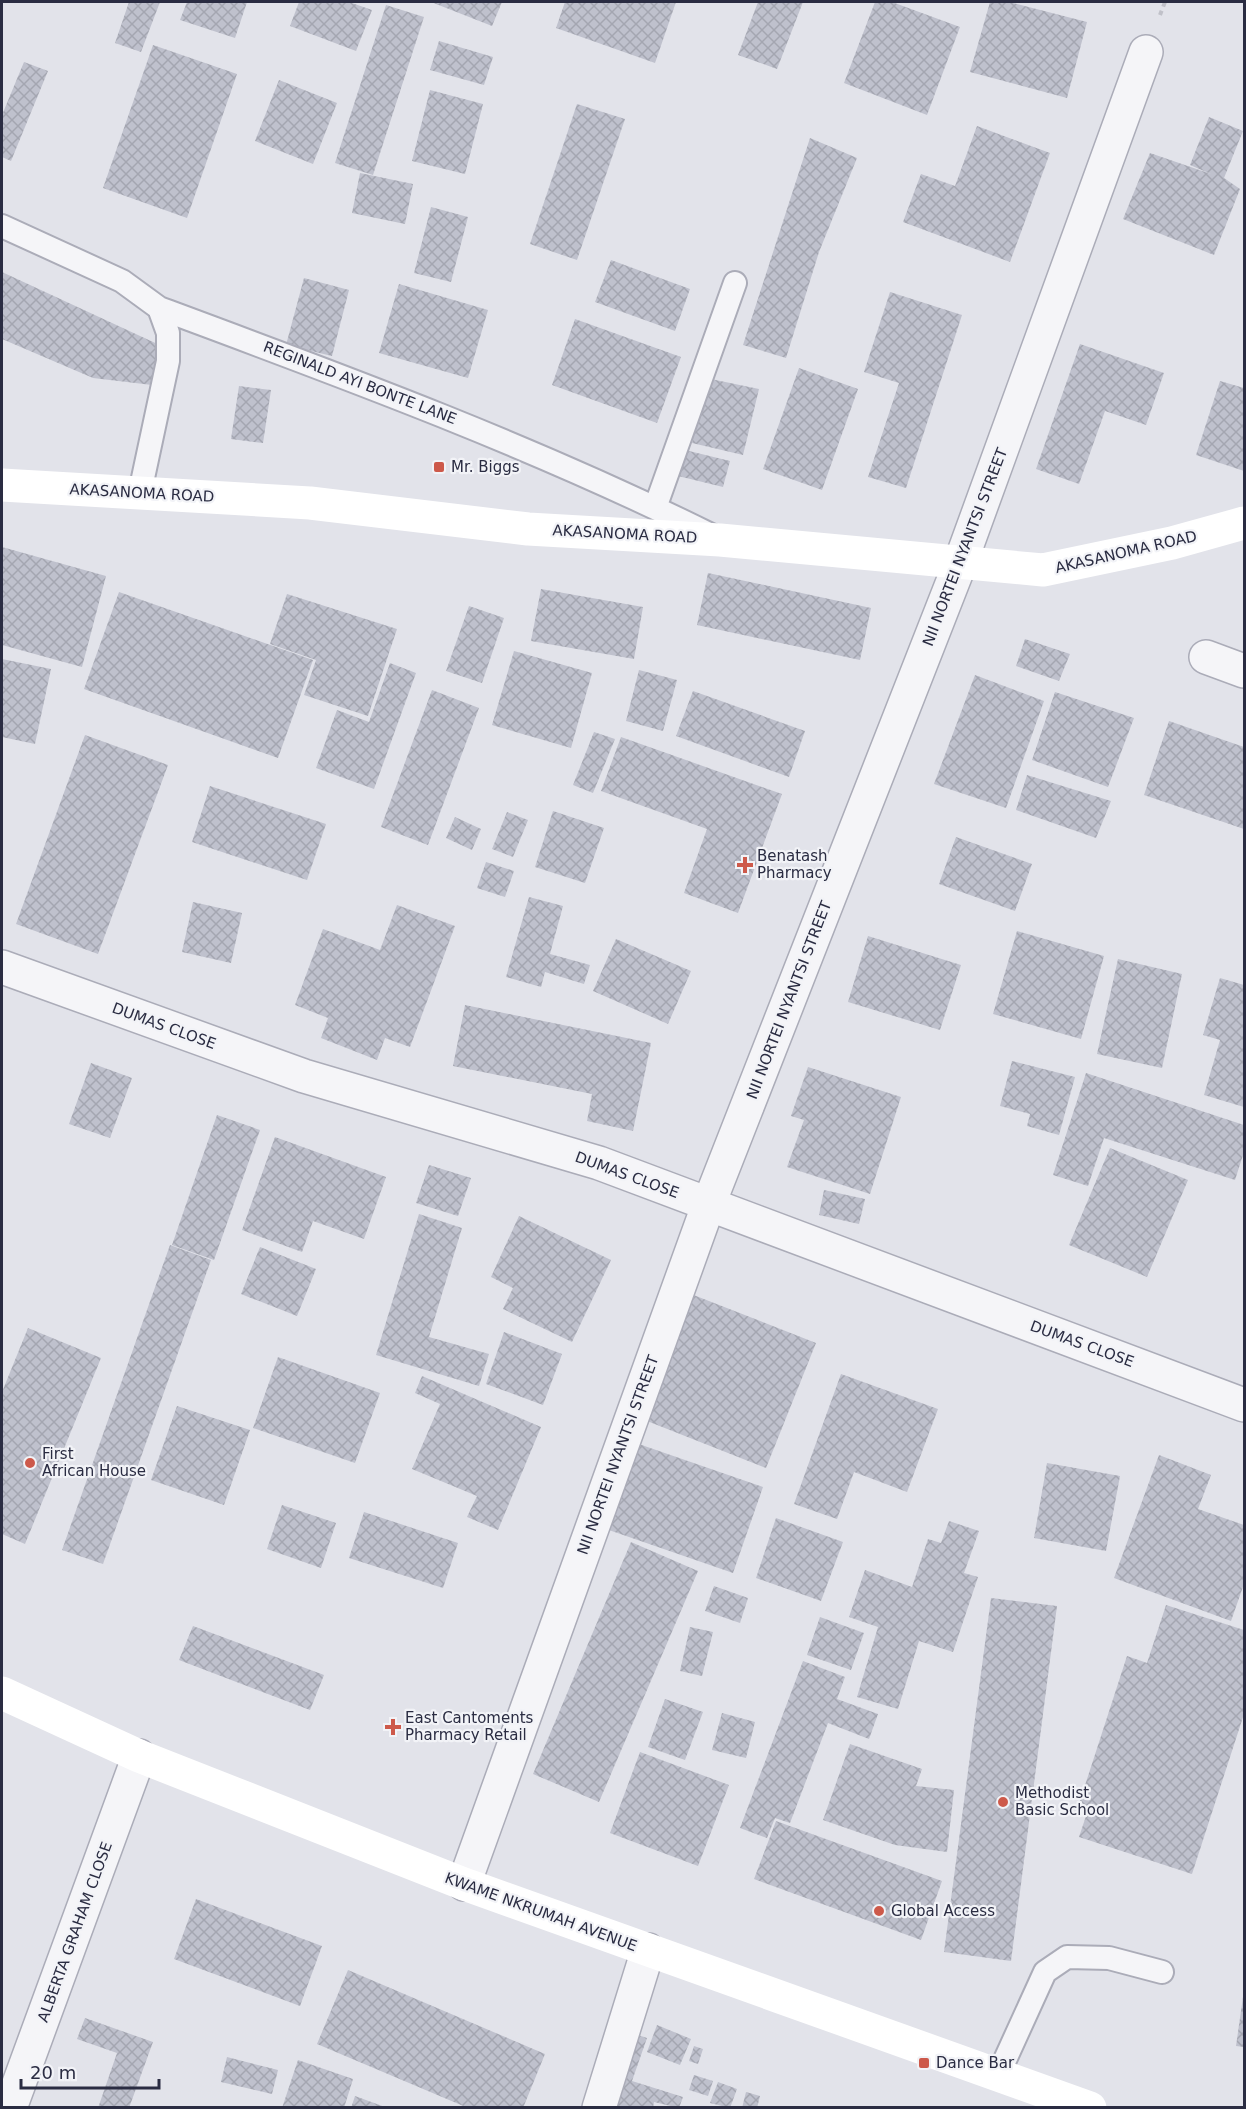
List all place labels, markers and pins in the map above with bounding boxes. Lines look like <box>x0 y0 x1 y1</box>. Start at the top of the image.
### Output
place label: Mr. Biggs <box>451 458 520 476</box>
marker: Mr. Biggs <box>432 460 446 474</box>
place label: Benatash Pharmacy <box>757 847 832 882</box>
marker: Benatash Pharmacy <box>738 858 752 872</box>
place label: First African House <box>42 1445 146 1480</box>
marker: First African House <box>23 1456 37 1470</box>
place label: East Cantoments Pharmacy Retail <box>405 1709 534 1744</box>
marker: East Cantoments Pharmacy Retail <box>386 1720 400 1734</box>
place label: Methodist Basic School <box>1015 1784 1109 1819</box>
marker: Methodist Basic School <box>996 1795 1010 1809</box>
place label: Global Access <box>891 1902 995 1920</box>
marker: Global Access <box>872 1904 886 1918</box>
place label: Dance Bar <box>936 2054 1015 2072</box>
marker: Dance Bar <box>917 2056 931 2070</box>

